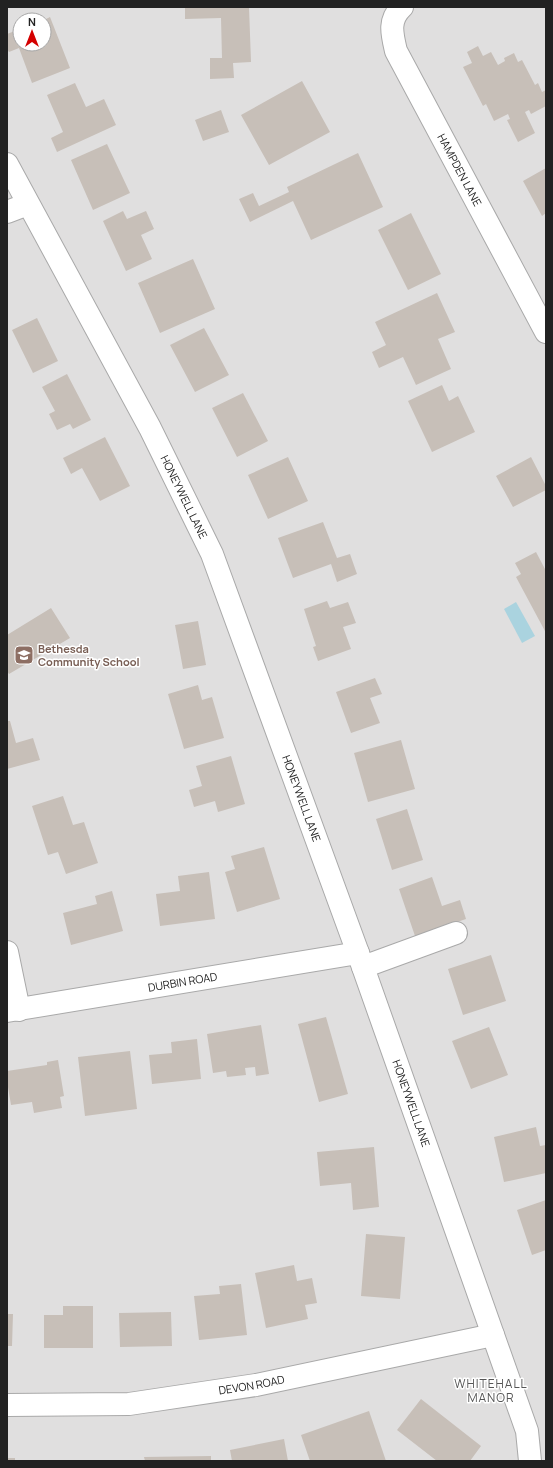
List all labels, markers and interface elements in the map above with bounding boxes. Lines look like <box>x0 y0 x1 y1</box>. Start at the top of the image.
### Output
north arrow <box>12 12 52 52</box>
text: N <box>28 14 36 29</box>
street label: HAMPDEN LANE <box>434 131 485 209</box>
street label: HONEYWELL LANE <box>157 452 211 541</box>
place label: Bethesda Community School <box>38 641 140 669</box>
school or university icon: Bethesda Community School <box>13 644 35 666</box>
street label: HONEYWELL LANE <box>279 753 325 844</box>
street label: DURBIN ROAD <box>147 968 218 995</box>
street label: HONEYWELL LANE <box>389 1058 434 1149</box>
street label: DEVON ROAD <box>217 1371 286 1398</box>
district label: WHITEHALL MANOR <box>454 1375 528 1406</box>

